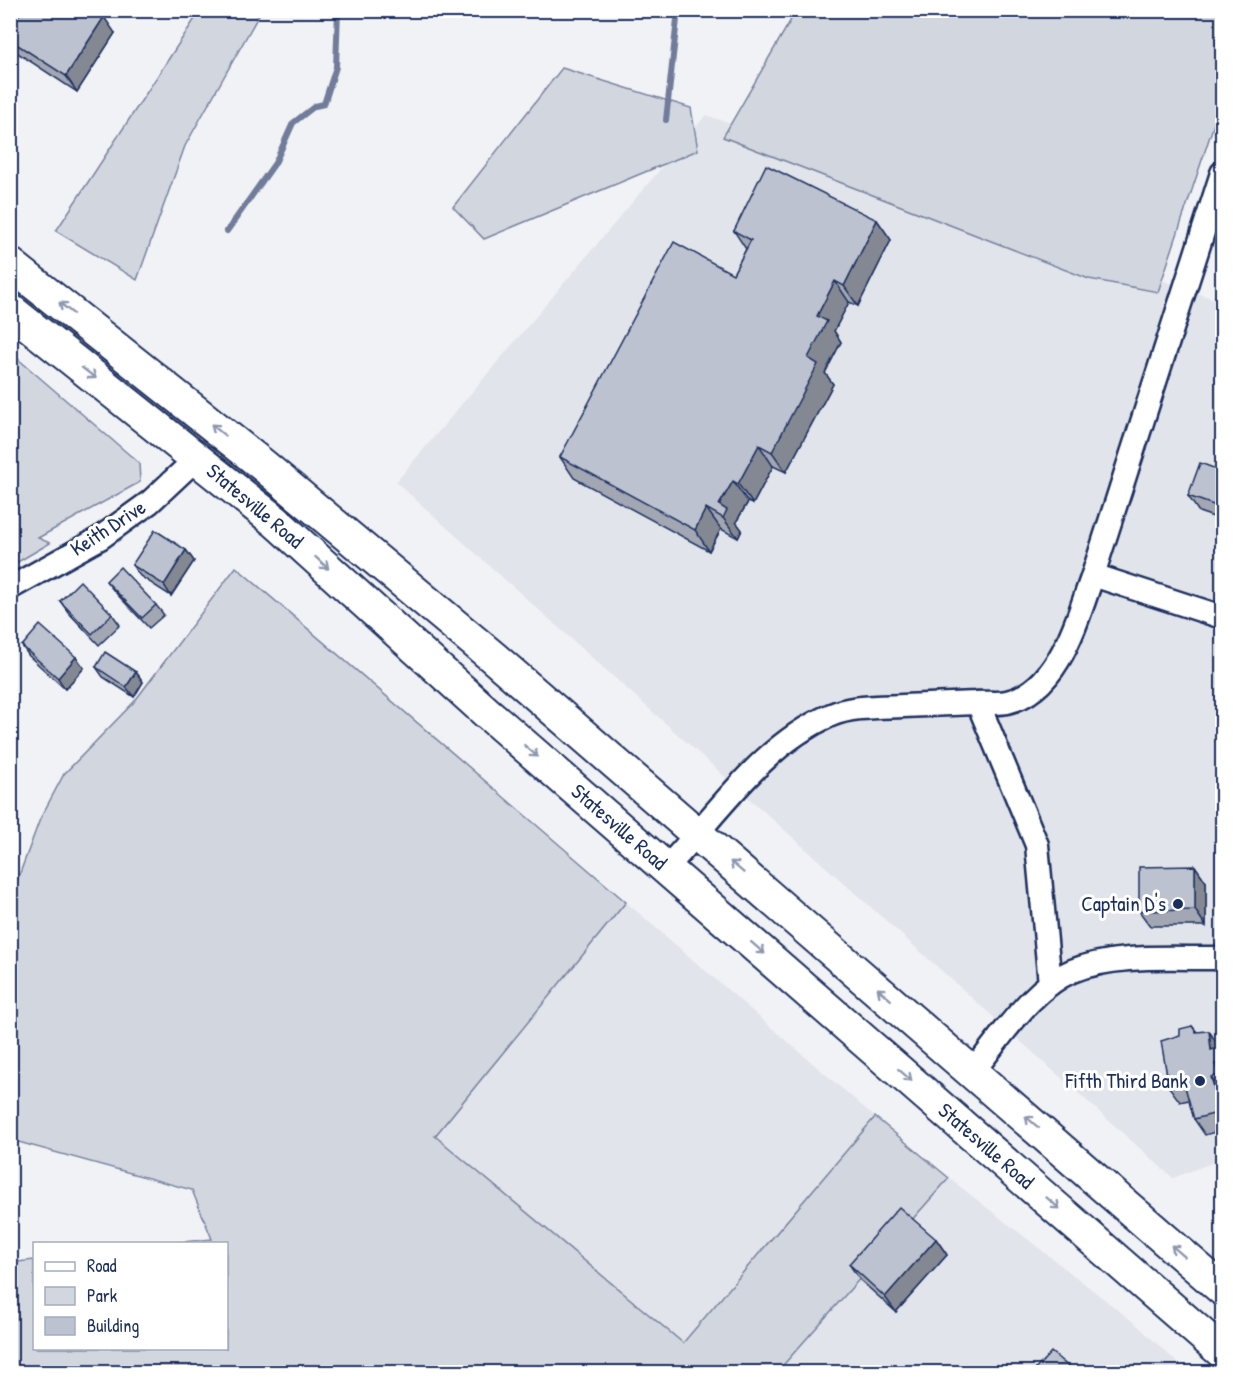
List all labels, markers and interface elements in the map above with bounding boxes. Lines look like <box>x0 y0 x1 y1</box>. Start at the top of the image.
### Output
one-way arrow <box>58 302 74 315</box>
one-way arrow <box>81 366 97 379</box>
one-way arrow <box>210 423 226 436</box>
street label: Statesville Road <box>201 456 310 555</box>
street label: Keith Drive <box>64 492 151 563</box>
one-way arrow <box>314 556 329 570</box>
one-way arrow <box>523 744 538 758</box>
street label: Statesville Road <box>565 777 674 876</box>
one-way arrow <box>730 860 745 874</box>
place label: Captain D's <box>1081 889 1166 918</box>
marker: Captain D's <box>1171 897 1185 911</box>
one-way arrow <box>750 941 765 955</box>
one-way arrow <box>876 988 892 1001</box>
place label: Fifth Third Bank <box>1064 1066 1188 1095</box>
one-way arrow <box>897 1068 912 1082</box>
marker: Fifth Third Bank <box>1193 1074 1207 1088</box>
street label: Statesville Road <box>932 1096 1041 1195</box>
one-way arrow <box>1025 1115 1040 1129</box>
one-way arrow <box>1045 1196 1060 1210</box>
legend <box>33 1242 228 1350</box>
one-way arrow <box>1171 1244 1187 1258</box>
text: Road <box>87 1253 117 1278</box>
text: Park <box>87 1283 118 1308</box>
text: Building <box>87 1313 139 1338</box>

